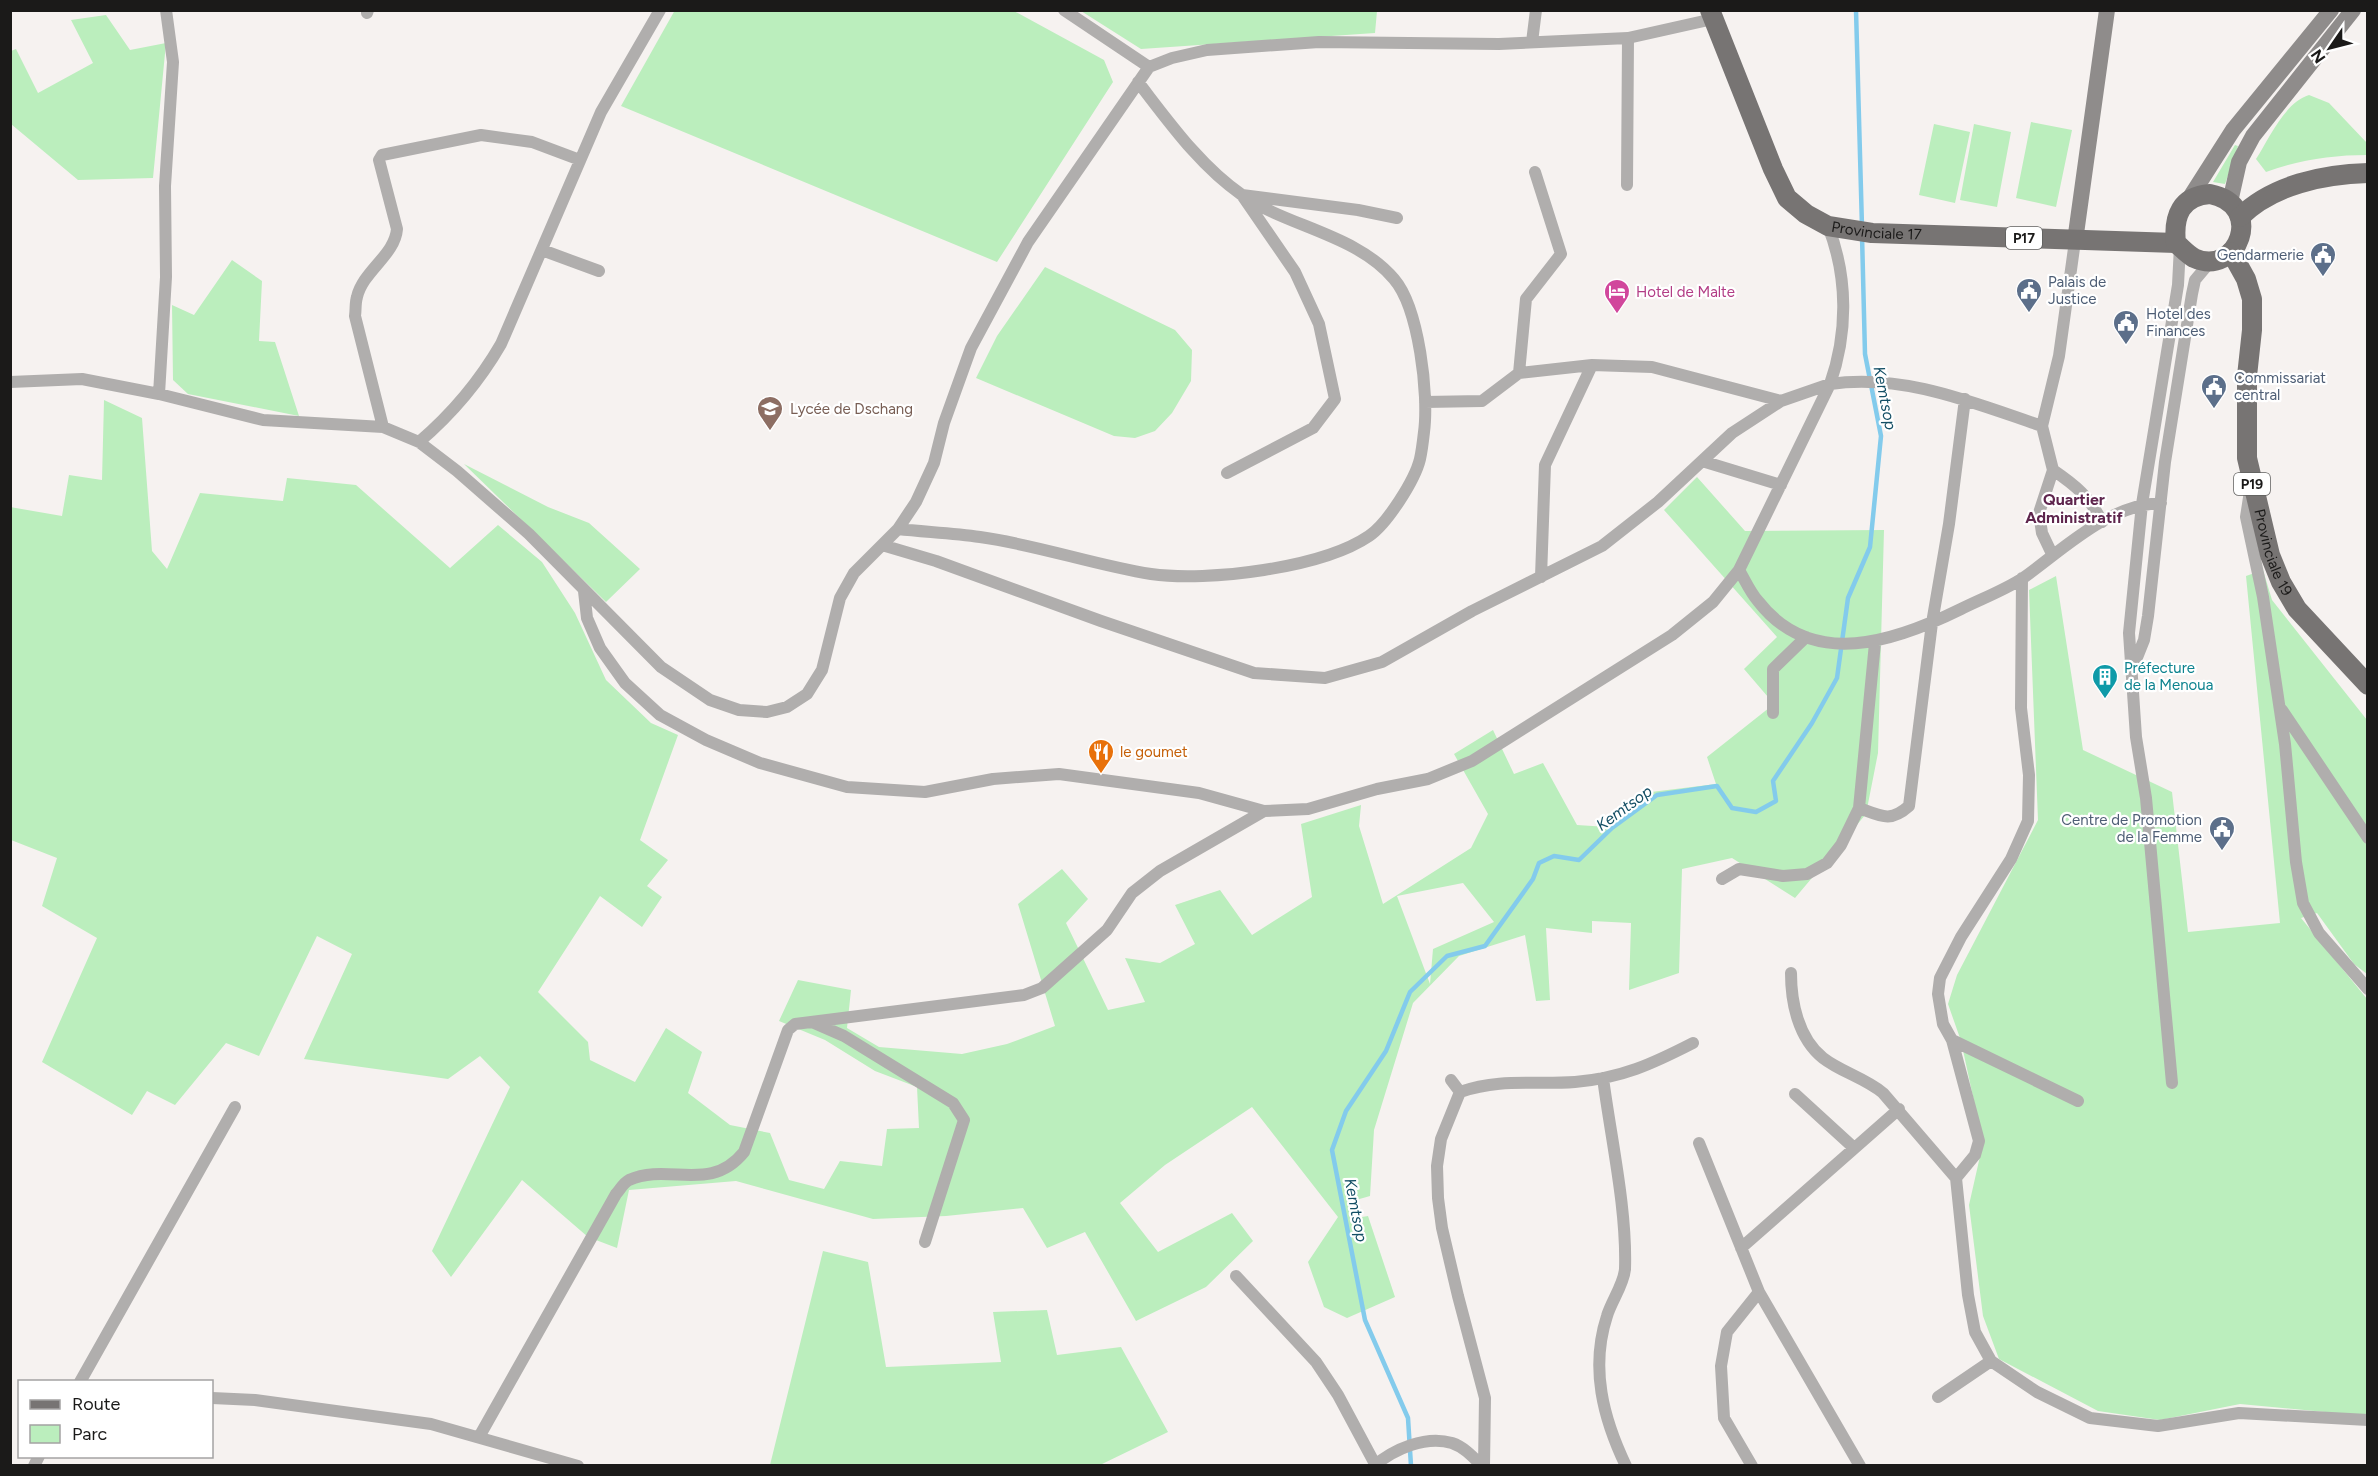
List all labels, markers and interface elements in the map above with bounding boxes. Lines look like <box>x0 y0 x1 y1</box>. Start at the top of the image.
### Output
north arrow <box>2300 18 2360 78</box>
text: N <box>2307 46 2329 67</box>
street label: Provinciale 17 <box>1830 218 1922 244</box>
road number: P17 <box>2006 227 2042 249</box>
public building icon: Gendarmerie <box>2308 240 2338 278</box>
place label: Gendarmerie <box>2217 246 2304 264</box>
place label: Palais de Justice <box>2048 273 2106 308</box>
public building icon: Palais de Justice <box>2014 276 2044 314</box>
hotel icon: Hotel de Malte <box>1602 277 1632 315</box>
place label: Hotel de Malte <box>1636 283 1735 301</box>
place label: Hotel des Finances <box>2146 305 2211 340</box>
public building icon: Hotel des Finances <box>2111 308 2141 346</box>
water label: Kemtsop <box>1870 365 1900 431</box>
place label: Commissariat central <box>2234 369 2326 404</box>
public building icon: Commissariat central <box>2199 372 2229 410</box>
school or university icon: Lycée de Dschang <box>755 394 785 432</box>
place label: Lycée de Dschang <box>790 400 913 418</box>
road number: P19 <box>2234 473 2270 495</box>
district label: Quartier Administratif <box>2025 490 2123 527</box>
street label: Provinciale 19 <box>2250 507 2296 599</box>
place label: Préfecture de la Menoua <box>2124 659 2213 694</box>
building icon: Préfecture de la Menoua <box>2090 662 2120 700</box>
restaurant icon: le goumet <box>1086 737 1116 775</box>
place label: le goumet <box>1120 743 1188 761</box>
water label: Kemtsop <box>1592 781 1656 835</box>
place label: Centre de Promotion de la Femme <box>2061 811 2202 846</box>
public building icon: Centre de Promotion de la Femme <box>2207 814 2237 852</box>
water label: Kemtsop <box>1341 1177 1371 1243</box>
legend <box>18 1380 213 1458</box>
text: Route <box>72 1393 121 1415</box>
text: Parc <box>72 1423 108 1445</box>

